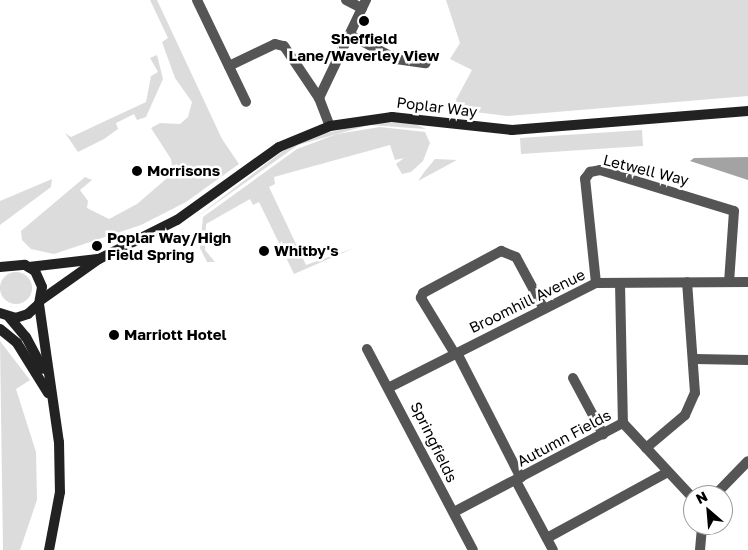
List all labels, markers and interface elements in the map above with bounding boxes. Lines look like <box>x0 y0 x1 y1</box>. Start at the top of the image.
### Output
marker: Sheffield Lane/Waverley View <box>358 15 370 27</box>
place label: Sheffield Lane/Waverley View <box>289 29 439 64</box>
street label: Poplar Way <box>396 93 478 121</box>
street label: Letwell Way <box>601 151 691 189</box>
place label: Morrisons <box>147 162 220 180</box>
marker: Morrisons <box>131 165 143 177</box>
place label: Poplar Way/High Field Spring <box>107 228 231 263</box>
marker: Poplar Way/High Field Spring <box>91 240 103 252</box>
place label: Whitby's <box>274 242 339 260</box>
marker: Whitby's <box>258 245 270 257</box>
street label: Broomhill Avenue <box>466 265 588 337</box>
place label: Marriott Hotel <box>124 326 227 344</box>
marker: Marriott Hotel <box>108 329 120 341</box>
street label: Springfields <box>407 399 461 485</box>
street label: Autumn Fields <box>514 406 614 470</box>
north arrow <box>683 485 733 535</box>
text: N <box>693 487 710 507</box>

